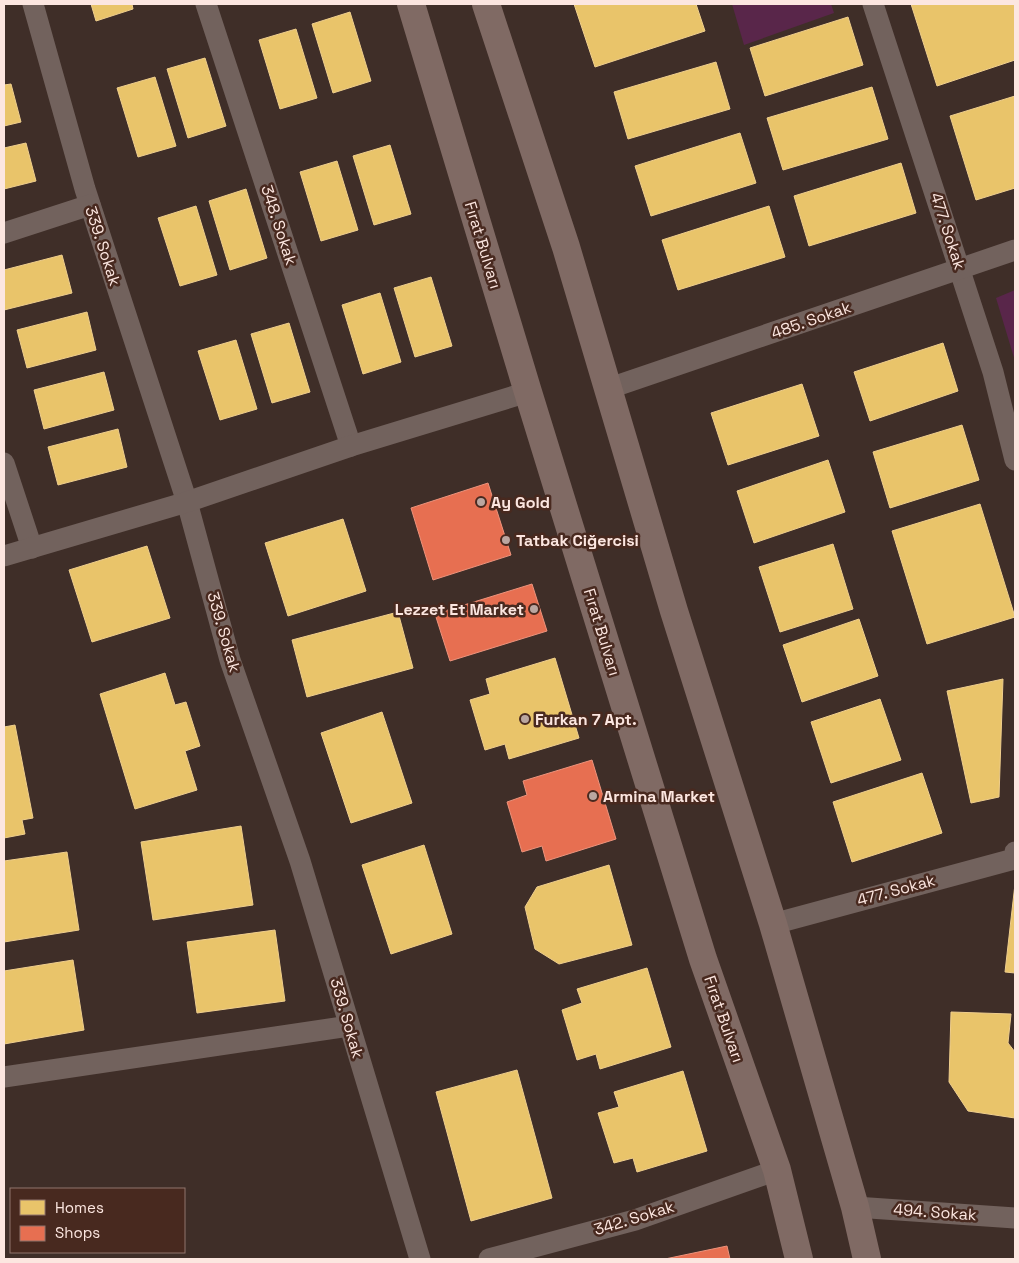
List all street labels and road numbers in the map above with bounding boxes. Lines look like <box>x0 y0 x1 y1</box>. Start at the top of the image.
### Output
street label: 348. Sokak <box>256 182 302 268</box>
street label: 477. Sokak <box>926 190 970 273</box>
street label: Fırat Bulvarı <box>460 199 506 291</box>
street label: 339. Sokak <box>80 204 126 289</box>
street label: 485. Sokak <box>768 296 854 343</box>
street label: Fırat Bulvarı <box>579 586 625 678</box>
street label: 339. Sokak <box>203 589 246 675</box>
street label: 477. Sokak <box>855 869 938 911</box>
street label: Fırat Bulvarı <box>699 973 749 1065</box>
street label: 339. Sokak <box>326 975 369 1061</box>
street label: 342. Sokak <box>591 1196 677 1240</box>
street label: 494. Sokak <box>893 1199 978 1225</box>

